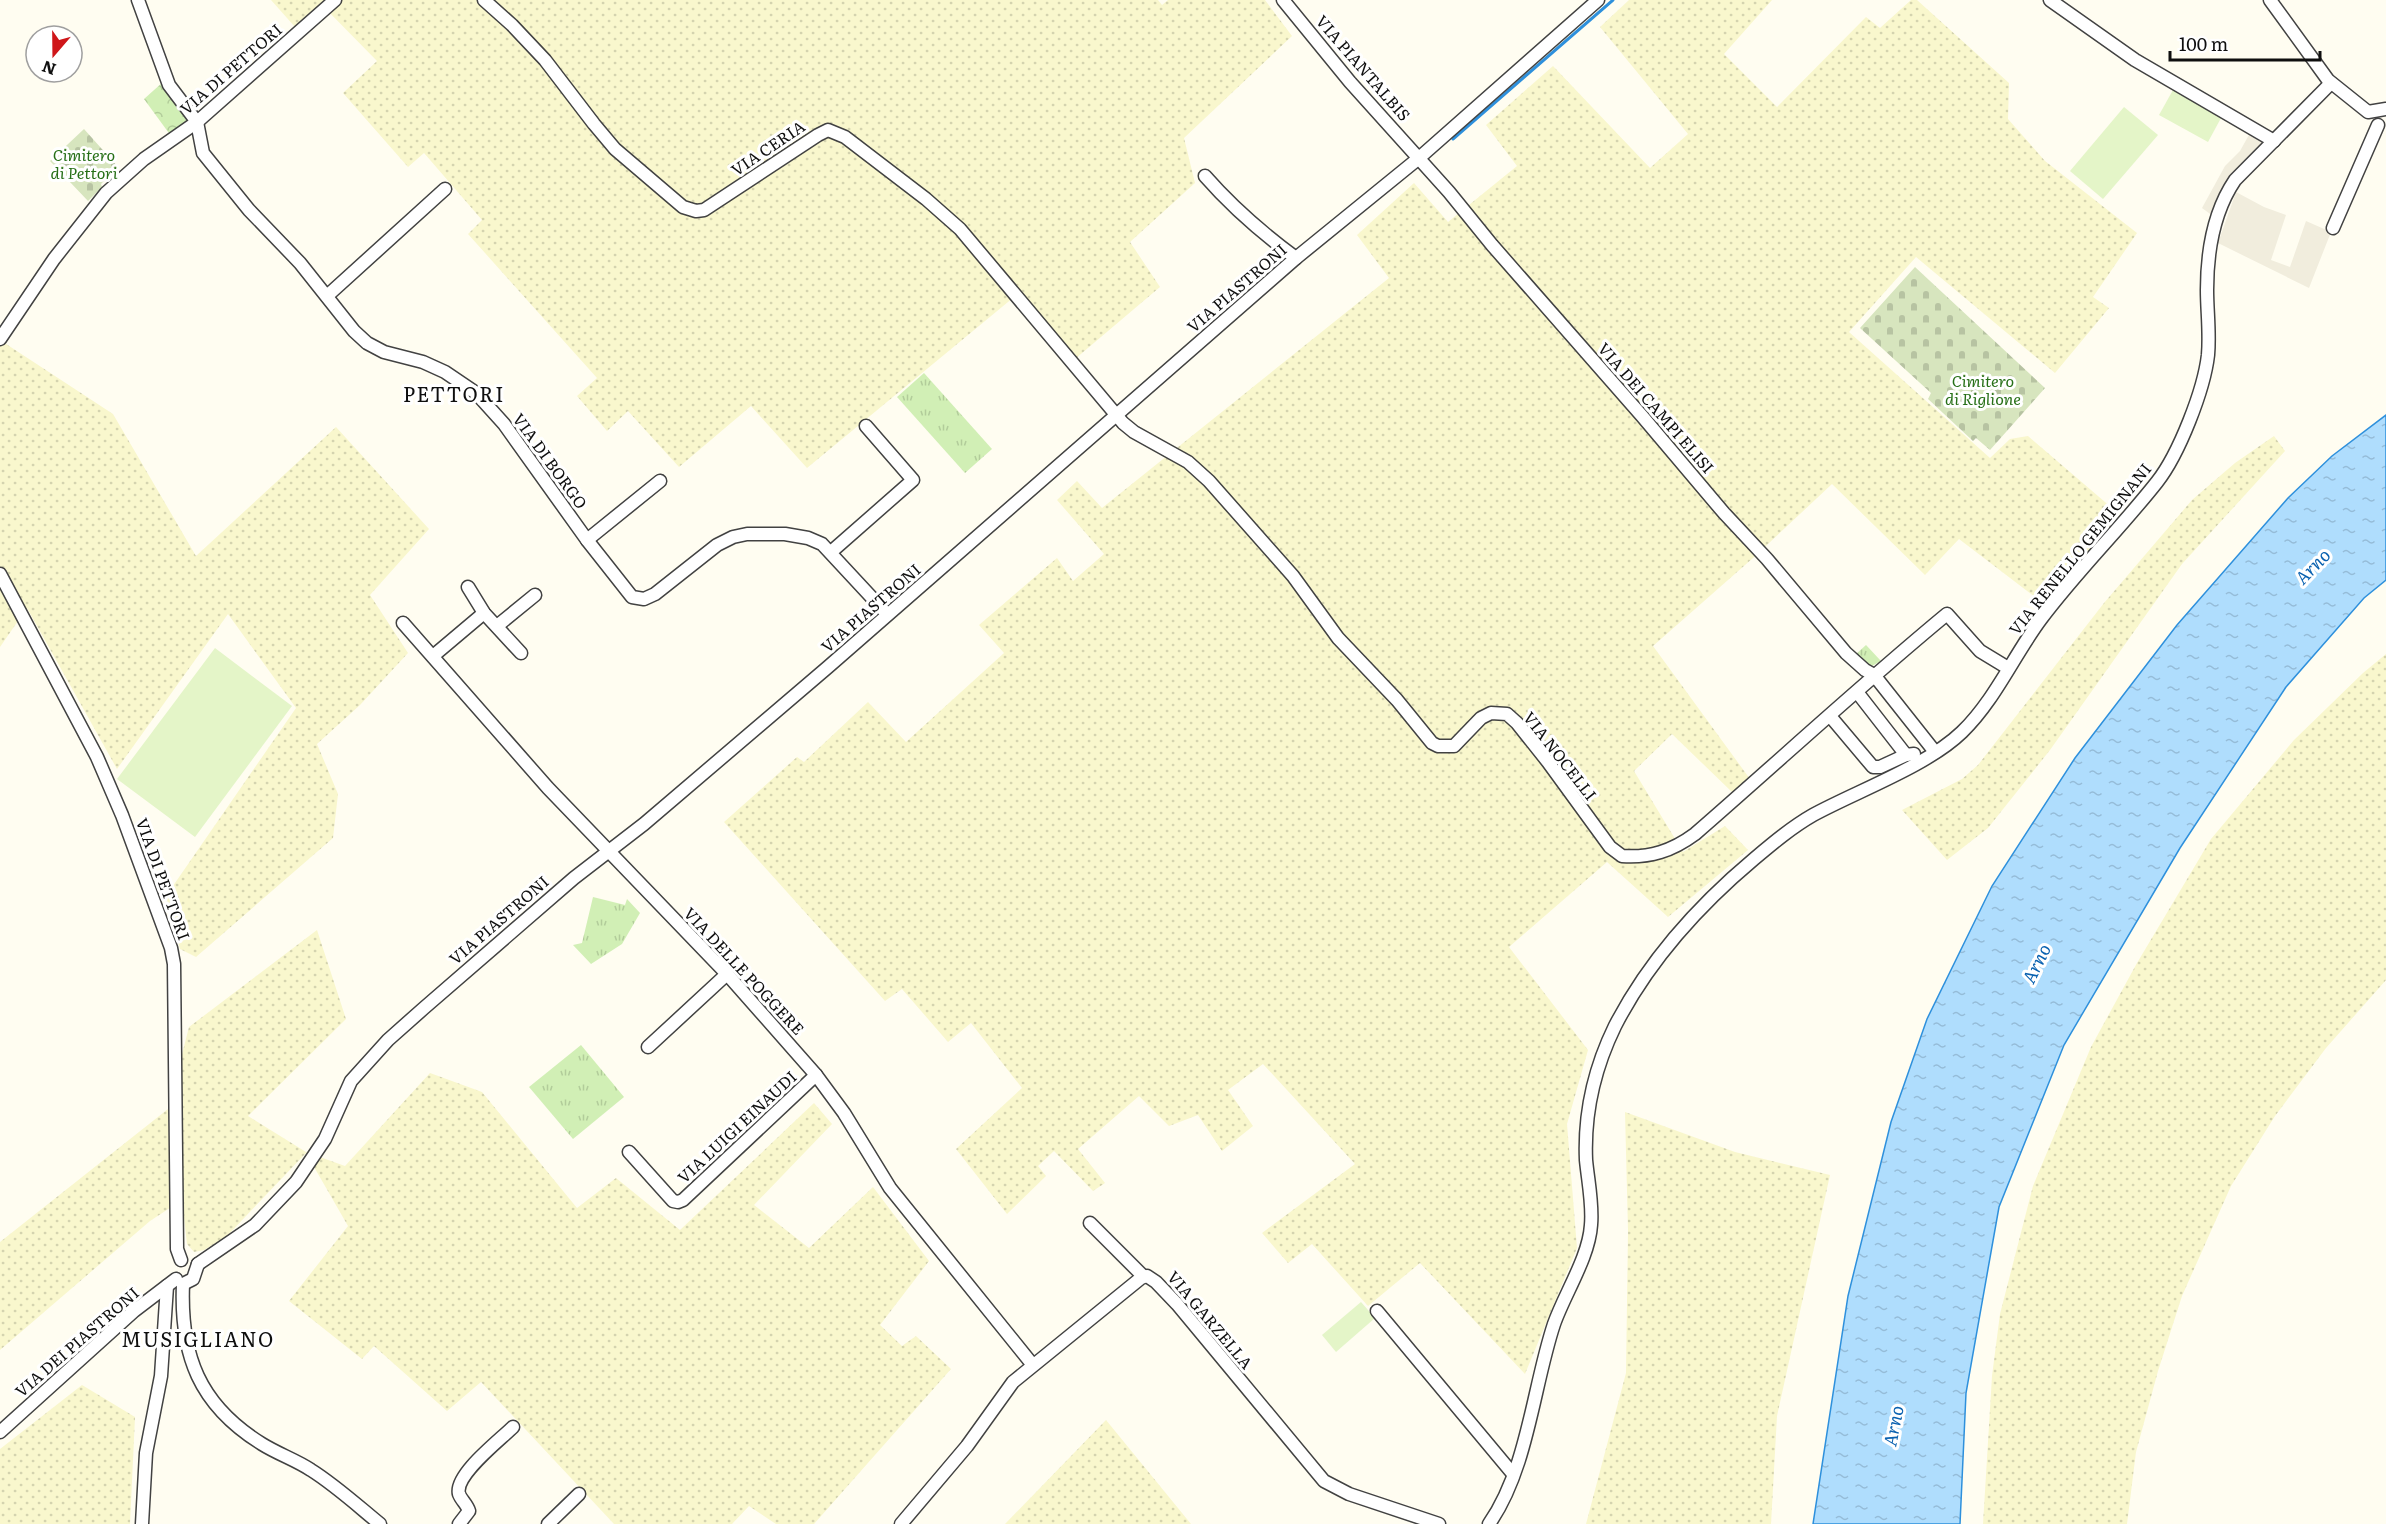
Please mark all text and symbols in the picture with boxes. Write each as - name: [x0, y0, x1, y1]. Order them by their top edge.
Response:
- street label: VIA PIANTALBIS: [1311, 9, 1417, 126]
- street label: VIA DI PETTORI: [174, 17, 287, 119]
- north arrow: [24, 24, 84, 84]
- scale bar: [2170, 24, 2320, 62]
- text: 100 m: [2179, 30, 2228, 57]
- text: N: [38, 55, 59, 83]
- street label: VIA CERIA: [726, 113, 809, 181]
- park label: Cimitero di Pettori: [51, 142, 118, 184]
- street label: VIA PIASTRONI: [1181, 237, 1292, 337]
- street label: VIA DEI CAMPI ELISI: [1593, 337, 1720, 478]
- park label: Cimitero di Riglione: [1945, 368, 2021, 410]
- district label: PETTORI: [403, 378, 505, 408]
- street label: VIA DI BORGO: [508, 408, 594, 513]
- street label: VIA RENELLO GEMIGNANI: [2002, 457, 2156, 640]
- water label: Arno: [2288, 542, 2336, 590]
- street label: VIA PIASTRONI: [815, 557, 926, 657]
- street label: VIA NOCELLI: [1518, 706, 1603, 805]
- street label: VIA DI PETTORI: [131, 814, 197, 943]
- street label: VIA PIASTRONI: [443, 869, 554, 969]
- street label: VIA DELLE POGGERE: [679, 901, 811, 1040]
- water label: Arno: [2014, 939, 2057, 988]
- street label: VIA LUIGI EINAUDI: [671, 1064, 801, 1188]
- street label: VIA GARZELLA: [1163, 1265, 1259, 1374]
- street label: VIA DEI PIASTRONI: [9, 1280, 144, 1402]
- district label: MUSIGLIANO: [121, 1323, 275, 1353]
- water label: Arno: [1875, 1403, 1910, 1449]

